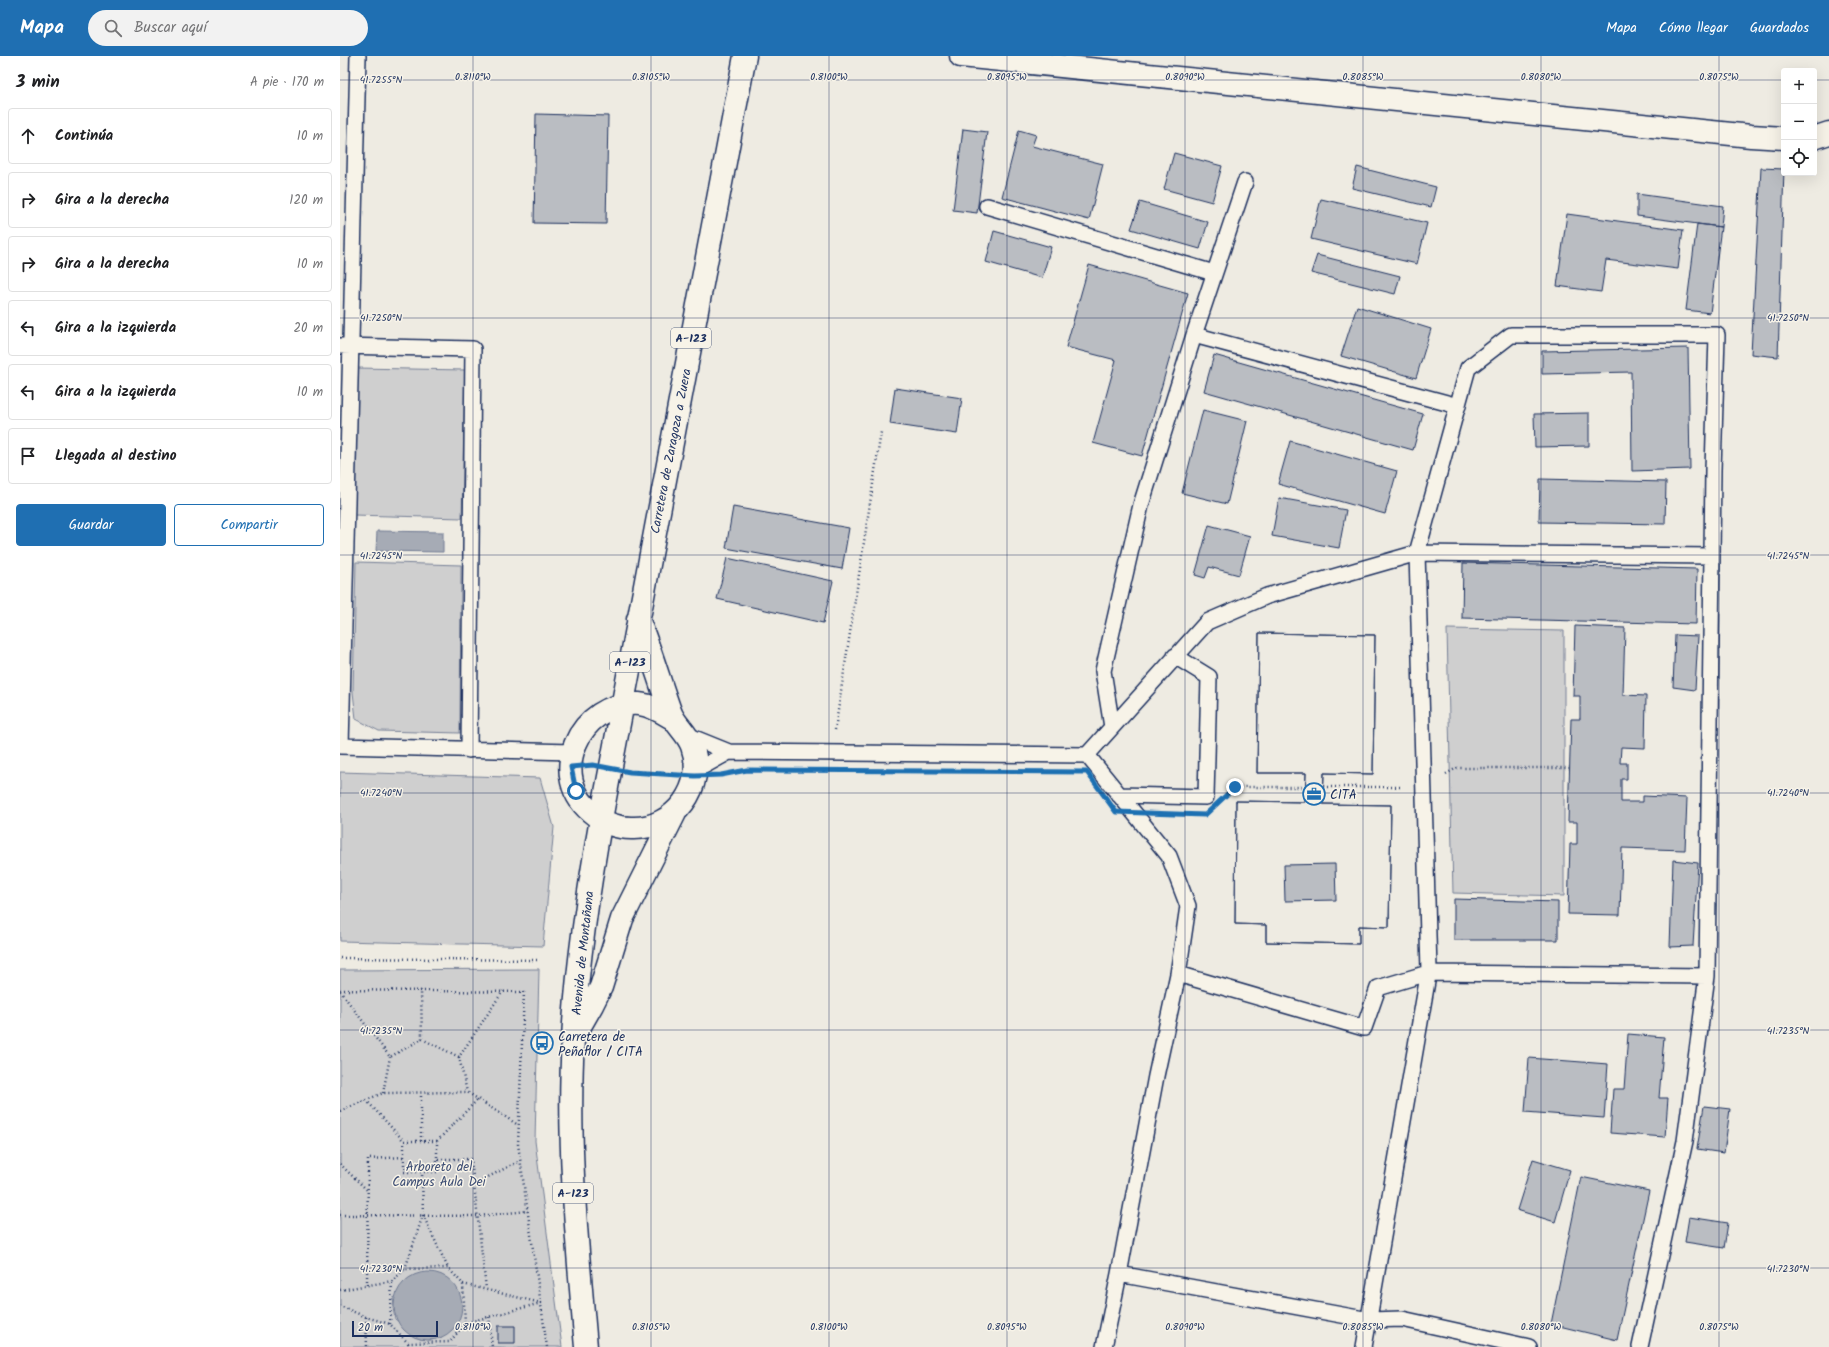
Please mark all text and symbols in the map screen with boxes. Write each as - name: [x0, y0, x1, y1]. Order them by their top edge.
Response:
- search box: [88, 10, 368, 46]
- text: Mapa: [20, 13, 64, 43]
- text: Buscar aquí: [134, 16, 207, 40]
- icon: search: [102, 17, 124, 39]
- text: Mapa: [1606, 17, 1637, 39]
- text: Cómo llegar: [1659, 17, 1728, 39]
- text: Guardados: [1750, 17, 1809, 39]
- map controls: [1781, 68, 1817, 176]
- button: +: [1781, 68, 1817, 104]
- text: 3 min: [16, 69, 60, 96]
- text: 0.8110°W: [455, 69, 491, 85]
- text: 0.8105°W: [632, 69, 670, 85]
- text: 0.8100°W: [810, 69, 848, 85]
- text: 0.8095°W: [987, 69, 1027, 85]
- text: 0.8090°W: [1165, 69, 1205, 85]
- text: 0.8085°W: [1343, 69, 1384, 85]
- text: 0.8080°W: [1521, 69, 1561, 85]
- text: 0.8075°W: [1699, 69, 1739, 85]
- text: A pie · 170 m: [250, 72, 324, 93]
- text: 41.7255°N: [360, 72, 402, 88]
- button: −: [1781, 104, 1817, 140]
- text: Continúa: [55, 124, 113, 148]
- icon: ahead: [17, 125, 39, 147]
- text: 10 m: [297, 126, 323, 147]
- button: locate: [1781, 140, 1817, 176]
- text: Gira a la derecha: [55, 188, 169, 212]
- icon: right: [17, 189, 39, 211]
- text: 120 m: [289, 190, 323, 211]
- text: Gira a la derecha: [55, 252, 169, 276]
- icon: right: [17, 253, 39, 275]
- text: 10 m: [297, 254, 323, 275]
- text: 41.7250°N: [360, 310, 402, 326]
- text: 41.7250°N: [1767, 310, 1809, 326]
- text: Gira a la izquierda: [55, 316, 176, 340]
- icon: left: [17, 317, 39, 339]
- text: 20 m: [293, 318, 323, 339]
- road number: A-123: [671, 328, 711, 348]
- street label: Carretera de Zaragoza a Zuera: [645, 367, 698, 536]
- text: Gira a la izquierda: [55, 380, 176, 404]
- icon: left: [17, 381, 39, 403]
- text: 10 m: [297, 382, 323, 403]
- text: Llegada al destino: [55, 444, 177, 468]
- icon: arrive: [17, 445, 39, 467]
- button: Guardar: [16, 504, 166, 546]
- button: Compartir: [174, 504, 324, 546]
- text: 41.7245°N: [360, 548, 402, 564]
- text: 41.7245°N: [1767, 548, 1809, 564]
- road number: A-123: [610, 652, 650, 672]
- route end: [1226, 778, 1244, 796]
- office icon: CITA: [1301, 781, 1327, 807]
- route start: [567, 782, 585, 800]
- text: 41.7240°N: [360, 785, 402, 801]
- place label: CITA: [1330, 785, 1357, 806]
- text: 41.7240°N: [1767, 785, 1809, 801]
- street label: Avenida de Montañana: [567, 890, 600, 1016]
- text: 41.7235°N: [360, 1023, 403, 1039]
- text: 41.7235°N: [1767, 1023, 1810, 1039]
- place label: Carretera de Peñaflor / CITA: [558, 1027, 643, 1063]
- bus stop icon: Carretera de Peñaflor / CITA: [529, 1030, 555, 1056]
- park label: Arboreto del Campus Aula Dei: [392, 1157, 487, 1193]
- road number: A-123: [553, 1183, 593, 1203]
- text: 41.7230°N: [360, 1261, 402, 1277]
- text: 41.7230°N: [1767, 1261, 1809, 1277]
- scale bar: [352, 1319, 438, 1338]
- text: 20 m: [358, 1319, 383, 1337]
- text: 0.8110°W: [455, 1319, 491, 1335]
- text: 0.8105°W: [632, 1319, 670, 1335]
- text: 0.8100°W: [810, 1319, 848, 1335]
- text: 0.8095°W: [987, 1319, 1027, 1335]
- text: 0.8090°W: [1165, 1319, 1205, 1335]
- text: 0.8085°W: [1343, 1319, 1384, 1335]
- text: 0.8080°W: [1521, 1319, 1561, 1335]
- text: 0.8075°W: [1699, 1319, 1739, 1335]

